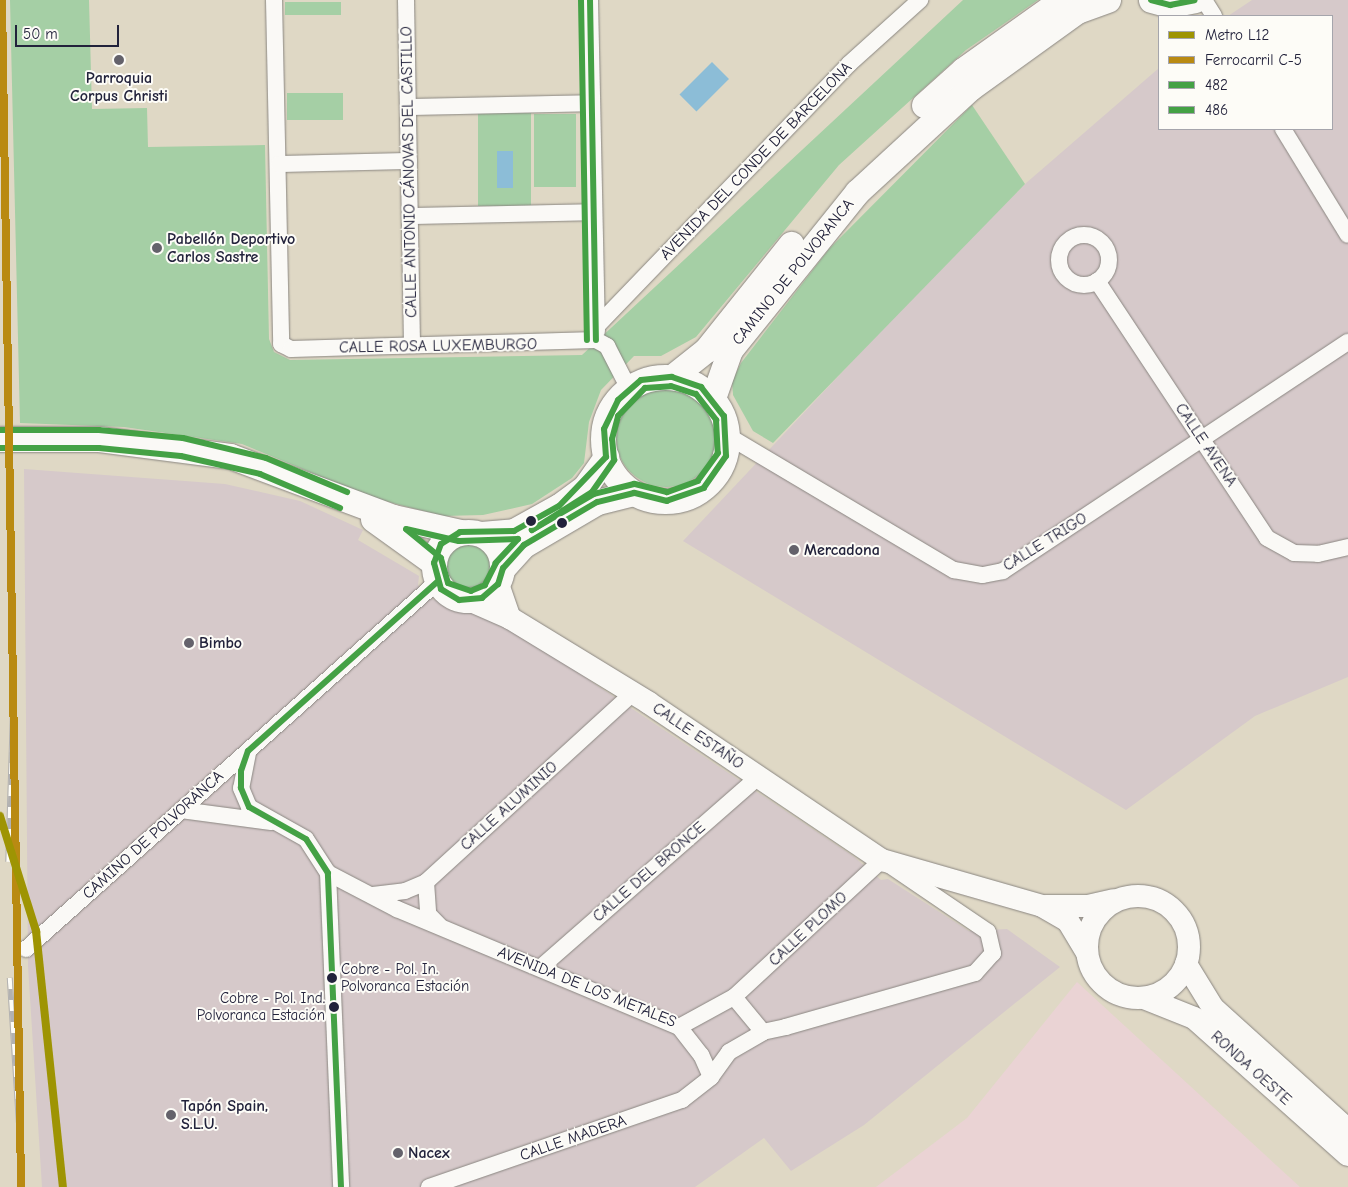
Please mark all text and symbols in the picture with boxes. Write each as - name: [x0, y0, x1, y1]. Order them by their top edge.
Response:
- scale bar: [18, 15, 121, 47]
- legend: [1158, 15, 1333, 130]
- text: 50 m: [23, 25, 58, 43]
- street label: CALLE ANTONIO CÁNOVAS DEL CASTILLO: [397, 26, 421, 318]
- text: Metro L12: [1205, 26, 1269, 44]
- text: Ferrocarril C-5: [1205, 51, 1302, 69]
- marker: Parroquia Corpus Christi: [113, 54, 125, 66]
- street label: AVENIDA DEL CONDE DE BARCELONA: [656, 58, 856, 264]
- place label: Parroquia Corpus Christi: [70, 68, 168, 106]
- text: 482: [1205, 76, 1228, 94]
- text: 486: [1205, 101, 1228, 119]
- street label: CAMINO DE POLVORANCA: [728, 195, 858, 349]
- place label: Pabellón Deportivo Carlos Sastre: [167, 229, 295, 267]
- marker: Pabellón Deportivo Carlos Sastre: [151, 242, 163, 254]
- street label: CALLE ROSA LUXEMBURGO: [339, 335, 537, 357]
- street label: CALLE AVENA: [1171, 400, 1241, 490]
- street label: CALLE TRIGO: [999, 509, 1091, 575]
- unlabelled marker: [526, 516, 536, 526]
- unlabelled marker: [557, 518, 567, 528]
- place label: Mercadona: [804, 540, 880, 560]
- marker: Mercadona: [788, 544, 800, 556]
- place label: Bimbo: [199, 633, 242, 653]
- marker: Bimbo: [183, 637, 195, 649]
- street label: CALLE ESTAÑO: [649, 698, 747, 774]
- street label: CALLE ALUMINIO: [456, 757, 562, 855]
- street label: CAMINO DE POLVORANCA: [79, 767, 227, 903]
- street label: CALLE DEL BRONCE: [589, 818, 709, 926]
- street label: CALLE PLOMO: [765, 888, 851, 970]
- street label: AVENIDA DE LOS METALES: [495, 942, 679, 1032]
- place label: Cobre - Pol. In. Polvoranca Estación: [341, 960, 469, 995]
- marker: Cobre - Pol. In. Polvoranca Estación: [327, 973, 337, 983]
- place label: Cobre - Pol. Ind. Polvoranca Estación: [197, 989, 325, 1024]
- marker: Cobre - Pol. Ind. Polvoranca Estación: [329, 1002, 339, 1012]
- street label: RONDA OESTE: [1207, 1027, 1295, 1109]
- place label: Tapón Spain, S.L.U.: [181, 1096, 268, 1134]
- marker: Tapón Spain, S.L.U.: [165, 1109, 177, 1121]
- street label: CALLE MADERA: [517, 1111, 629, 1165]
- place label: Nacex: [408, 1143, 450, 1163]
- marker: Nacex: [392, 1147, 404, 1159]

